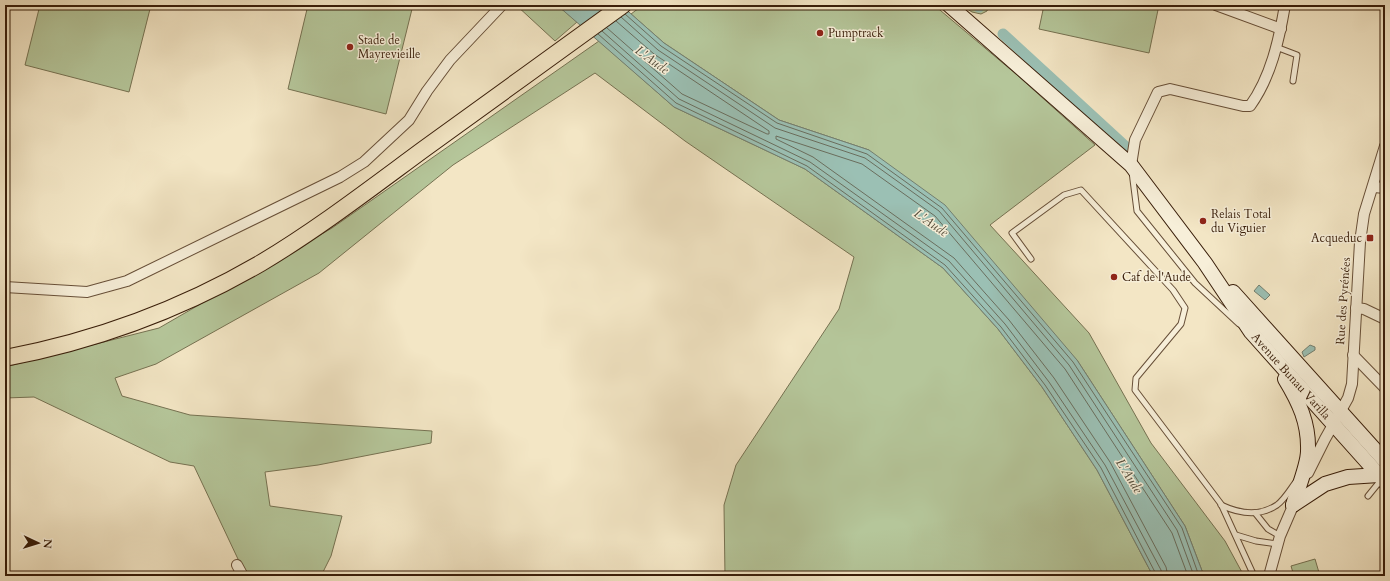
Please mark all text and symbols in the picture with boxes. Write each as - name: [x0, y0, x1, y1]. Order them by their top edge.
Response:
- place label: Pumptrack: [828, 25, 884, 41]
- marker: Pumptrack: [815, 28, 825, 38]
- place label: Stade de Mayrevieille: [358, 32, 420, 62]
- water label: L'Aude: [631, 41, 674, 79]
- marker: Stade de Mayrevieille: [345, 42, 355, 52]
- water label: L'Aude: [910, 205, 953, 242]
- place label: Relais Total du Viguier: [1211, 206, 1271, 236]
- marker: Relais Total du Viguier: [1198, 216, 1208, 226]
- place label: Acqueduc: [1311, 230, 1363, 246]
- marker: Acqueduc: [1365, 233, 1375, 243]
- street label: Rue des Pyrénées: [1332, 257, 1354, 345]
- place label: Caf de l'Aude: [1122, 269, 1191, 285]
- marker: Caf de l'Aude: [1109, 272, 1119, 282]
- street label: Avenue Bunau Varilla: [1248, 329, 1335, 423]
- water label: L'Aude: [1111, 455, 1147, 498]
- north arrow: [18, 523, 58, 563]
- text: N: [40, 538, 55, 549]

